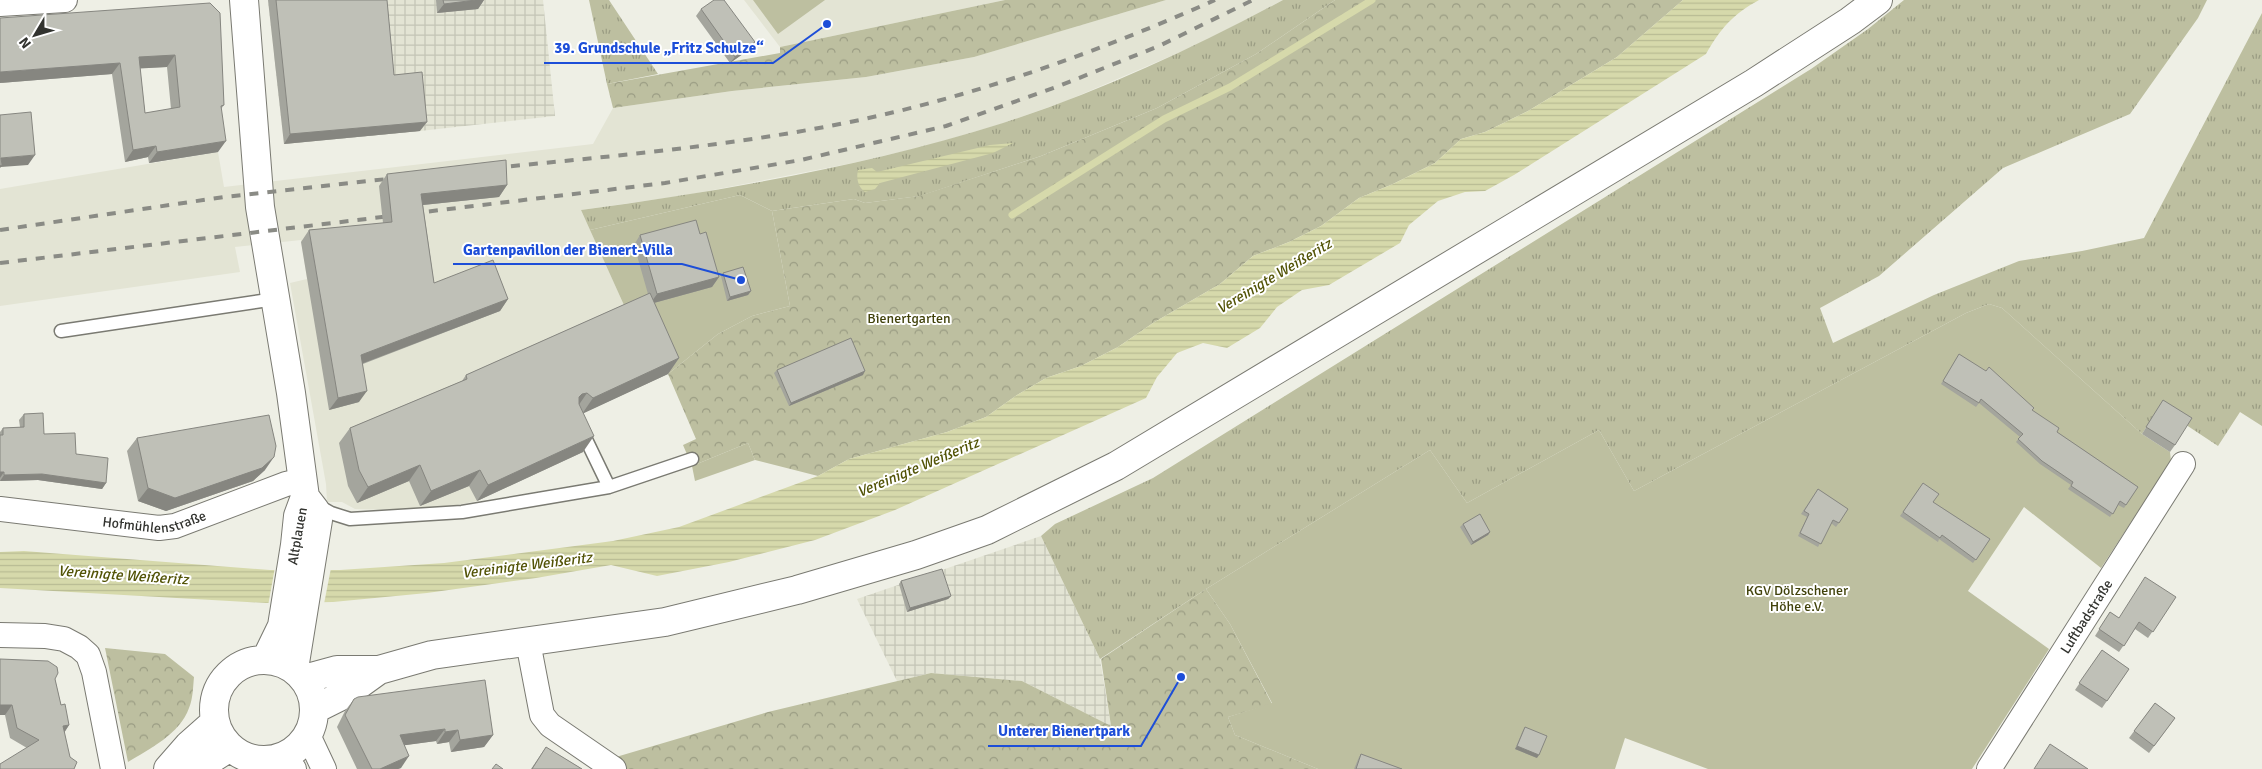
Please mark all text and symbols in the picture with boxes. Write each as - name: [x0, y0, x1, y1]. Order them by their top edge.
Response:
- north arrow: [10, 10, 60, 60]
- callout: 39. Grundschule „Fritz Schulze“: [544, 33, 773, 63]
- text: N: [15, 34, 35, 52]
- text: 39. Grundschule „Fritz Schulze“: [554, 39, 764, 57]
- callout: Gartenpavillon der Bienert-Villa: [453, 234, 682, 264]
- water label: Vereinigte Weißeritz: [1213, 234, 1336, 317]
- text: Gartenpavillon der Bienert-Villa: [463, 241, 673, 259]
- park label: Bienertgarten: [867, 310, 951, 327]
- water label: Vereinigte Weißeritz: [854, 433, 983, 501]
- street label: Altplauen: [284, 506, 311, 566]
- street label: Hofmühlenstraße: [101, 507, 209, 537]
- water label: Vereinigte Weißeritz: [461, 548, 594, 582]
- water label: Vereinigte Weißeritz: [57, 561, 190, 589]
- street label: Luftbadstraße: [2057, 576, 2116, 657]
- park label: KGV Dölzschener Höhe e.V.: [1746, 582, 1849, 615]
- callout: Unterer Bienertpark: [988, 716, 1141, 746]
- text: Unterer Bienertpark: [998, 722, 1130, 740]

